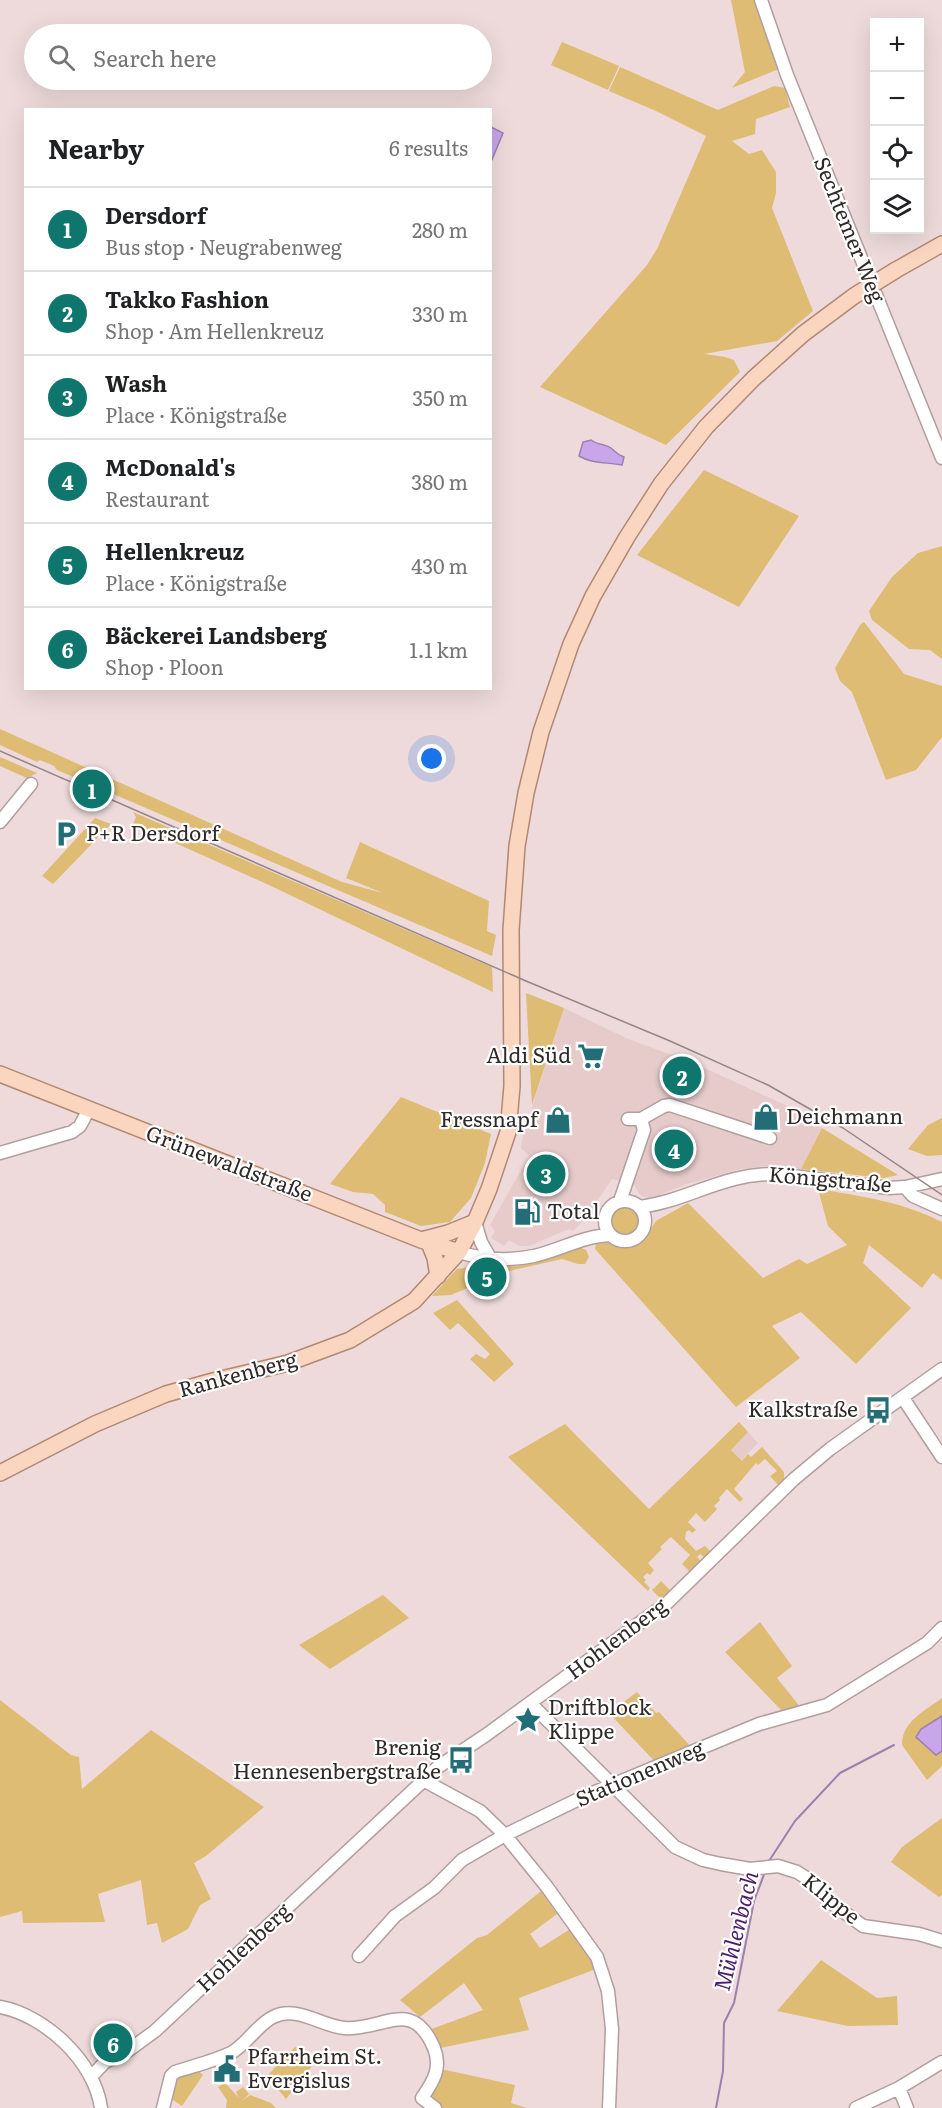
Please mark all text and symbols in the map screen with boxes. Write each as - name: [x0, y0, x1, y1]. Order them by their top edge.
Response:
- map controls: [870, 18, 924, 234]
- button: +: [870, 18, 924, 72]
- search box: [24, 24, 492, 90]
- icon: search: [45, 41, 78, 74]
- text: Search here: [93, 41, 216, 74]
- button: −: [870, 72, 924, 126]
- button: locate: [870, 126, 924, 180]
- text: Nearby: [48, 128, 144, 167]
- text: 6 results: [389, 132, 468, 162]
- street label: Sechtemer Weg: [808, 151, 895, 307]
- button: layers: [870, 180, 924, 234]
- text: Dersdorf: [105, 198, 206, 231]
- text: 1: [63, 214, 72, 244]
- text: 280 m: [412, 214, 468, 244]
- text: Bus stop · Neugrabenweg: [105, 231, 342, 261]
- text: Takko Fashion: [105, 282, 269, 315]
- text: 2: [62, 298, 73, 328]
- text: 330 m: [412, 298, 468, 328]
- text: Shop · Am Hellenkreuz: [105, 315, 324, 345]
- text: Wash: [105, 366, 167, 399]
- text: 3: [62, 382, 73, 412]
- text: 350 m: [412, 382, 468, 412]
- text: Place · Königstraße: [105, 399, 287, 429]
- text: McDonald's: [105, 450, 235, 483]
- text: 4: [61, 466, 74, 496]
- text: 380 m: [411, 466, 468, 496]
- text: Restaurant: [105, 483, 209, 513]
- text: Hellenkreuz: [105, 534, 244, 567]
- text: 5: [62, 550, 73, 580]
- text: 430 m: [411, 550, 468, 580]
- text: Place · Königstraße: [105, 567, 287, 597]
- text: Bäckerei Landsberg: [105, 618, 327, 651]
- text: 6: [62, 634, 73, 664]
- text: 1.1 km: [410, 634, 468, 664]
- text: Shop · Ploon: [105, 651, 224, 681]
- your location: [417, 744, 446, 773]
- pin: 1: [72, 766, 112, 812]
- place label: P+R Dersdorf: [86, 816, 221, 847]
- parking icon: P+R Dersdorf: [51, 819, 81, 849]
- place label: Aldi Süd: [486, 1038, 571, 1069]
- supermarket icon: Aldi Süd: [576, 1041, 606, 1071]
- pin: 2: [662, 1054, 702, 1098]
- place label: Deichmann: [786, 1099, 903, 1130]
- place label: Fressnapf: [440, 1102, 540, 1133]
- shop icon: Deichmann: [751, 1102, 781, 1132]
- shop icon: Fressnapf: [543, 1105, 573, 1135]
- street label: Grünewaldstraße: [142, 1116, 318, 1208]
- pin: 4: [654, 1126, 694, 1172]
- pin: 3: [526, 1152, 566, 1196]
- street label: Königstraße: [767, 1157, 893, 1198]
- place label: Total: [547, 1194, 600, 1225]
- fuel station icon: Total: [512, 1197, 542, 1227]
- pin: 5: [468, 1254, 506, 1300]
- street label: Rankenberg: [175, 1342, 300, 1403]
- place label: Kalkstraße: [748, 1392, 858, 1423]
- bus stop icon: Kalkstraße: [863, 1395, 893, 1425]
- street label: Hohlenberg: [559, 1589, 673, 1685]
- place label: Driftblock Klippe: [548, 1690, 651, 1745]
- place icon: Driftblock Klippe: [513, 1705, 543, 1735]
- place label: Brenig Hennesenbergstraße: [233, 1730, 441, 1785]
- street label: Stationenweg: [570, 1731, 708, 1813]
- bus stop icon: Brenig Hennesenbergstraße: [446, 1745, 476, 1775]
- street label: Klippe: [797, 1864, 868, 1930]
- water label: Mühlenbach: [704, 1867, 765, 1994]
- street label: Hohlenberg: [188, 1894, 297, 1998]
- pin: 6: [94, 2020, 132, 2066]
- place label: Pfarrheim St. Evergislus: [247, 2039, 382, 2094]
- public building icon: Pfarrheim St. Evergislus: [212, 2054, 242, 2084]

